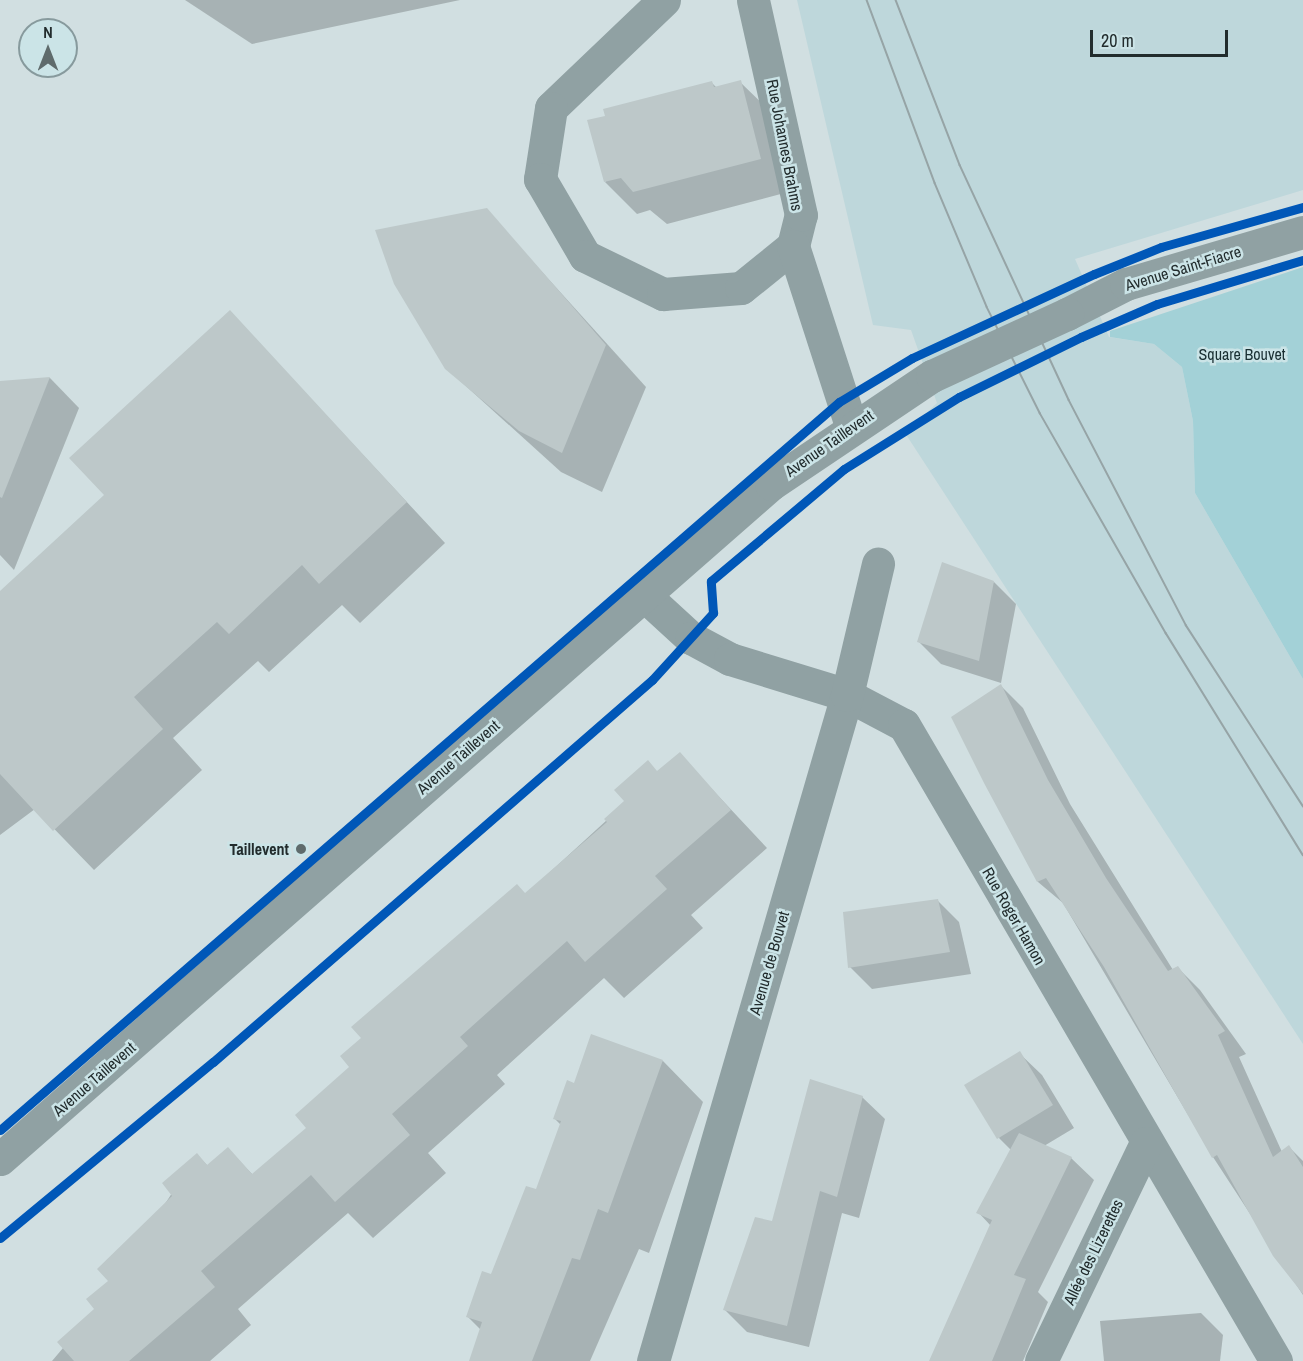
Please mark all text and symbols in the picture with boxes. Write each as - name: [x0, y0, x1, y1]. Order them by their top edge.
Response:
- north arrow: [18, 18, 78, 78]
- scale bar: [1093, 18, 1231, 56]
- text: N: [43, 21, 53, 43]
- text: 20 m: [1101, 28, 1134, 53]
- street label: Rue Johannes Brahms: [763, 78, 807, 212]
- street label: Avenue Saint-Fiacre: [1123, 241, 1243, 295]
- park label: Square Bouvet: [1199, 344, 1285, 364]
- street label: Avenue Taillevent: [781, 405, 877, 481]
- street label: Avenue Taillevent: [413, 716, 503, 798]
- place label: Taillevent: [229, 839, 289, 859]
- marker: Taillevent: [294, 842, 308, 856]
- street label: Rue Roger Hamon: [978, 864, 1050, 968]
- street label: Avenue de Bouvet: [745, 909, 793, 1017]
- street label: Avenue Taillevent: [49, 1038, 139, 1120]
- street label: Allée des Lizerettes: [1059, 1196, 1127, 1308]

